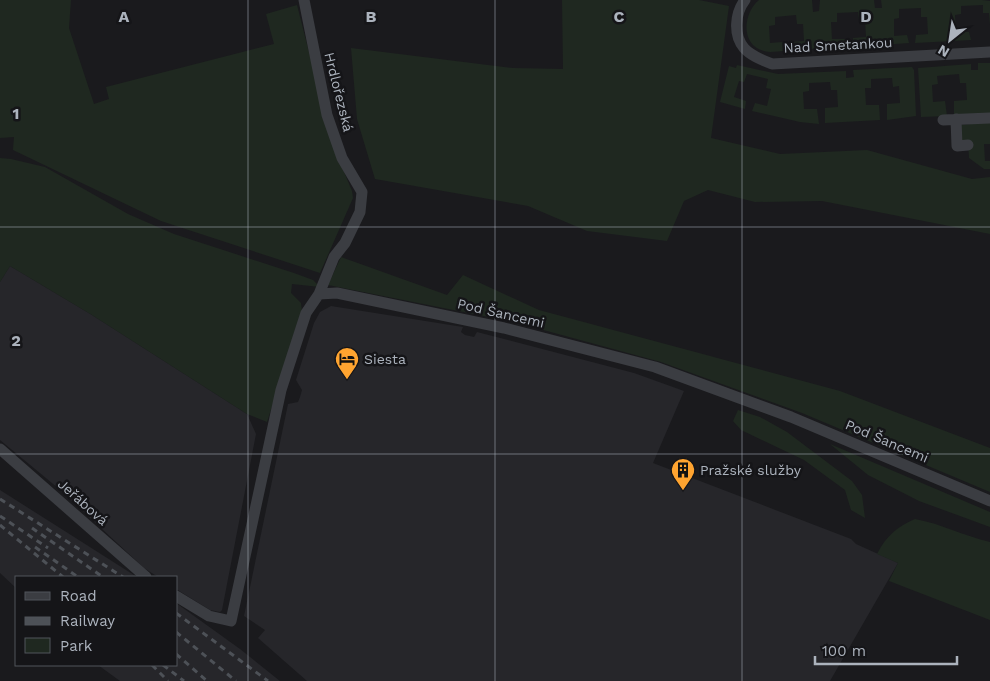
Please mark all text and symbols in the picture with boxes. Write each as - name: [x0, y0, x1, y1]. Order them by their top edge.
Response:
- text: A: [119, 7, 130, 26]
- text: B: [366, 7, 377, 26]
- text: C: [614, 7, 625, 26]
- text: D: [860, 7, 872, 26]
- north arrow: [925, 15, 975, 65]
- street label: Nad Smetankou: [783, 34, 893, 56]
- text: N: [935, 42, 952, 61]
- street label: Hrdlořezská: [321, 51, 357, 133]
- text: 1: [13, 104, 19, 123]
- street label: Pod Šancemi: [456, 295, 546, 331]
- text: 2: [11, 331, 21, 350]
- hotel icon: Siesta: [334, 346, 360, 380]
- place label: Siesta: [364, 351, 406, 367]
- street label: Pod Šancemi: [843, 416, 931, 466]
- building icon: Pražské služby: [670, 457, 696, 491]
- place label: Pražské služby: [700, 462, 802, 478]
- street label: Jeřábová: [55, 475, 111, 529]
- legend: [15, 576, 178, 666]
- text: Road: [60, 587, 97, 605]
- text: Railway: [60, 612, 115, 630]
- scale bar: [815, 634, 958, 666]
- text: Park: [60, 637, 93, 655]
- text: 100 m: [822, 642, 866, 660]

